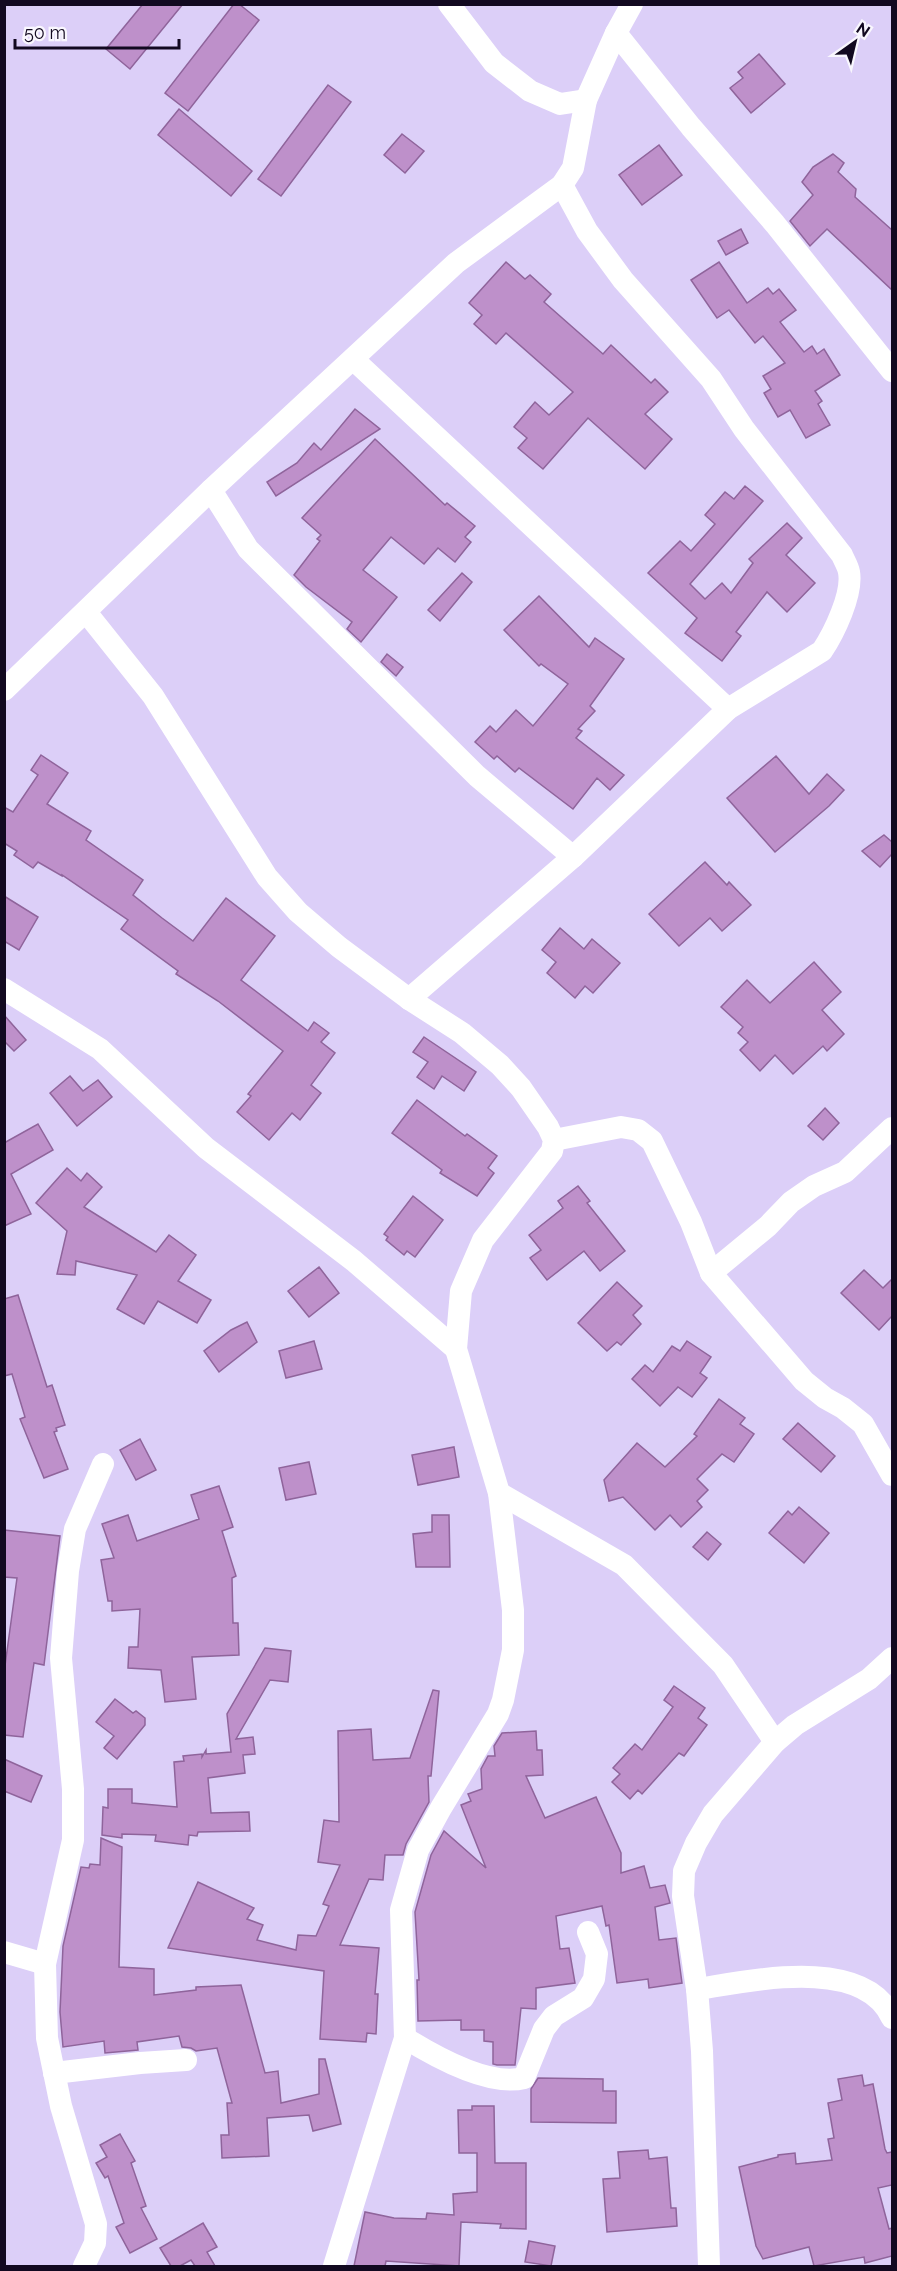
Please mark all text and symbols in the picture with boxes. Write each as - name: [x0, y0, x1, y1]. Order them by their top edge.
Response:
- scale bar: [15, 12, 178, 50]
- north arrow: [825, 12, 885, 72]
- text: N: [853, 19, 873, 41]
- text: 50 m: [24, 22, 66, 43]

